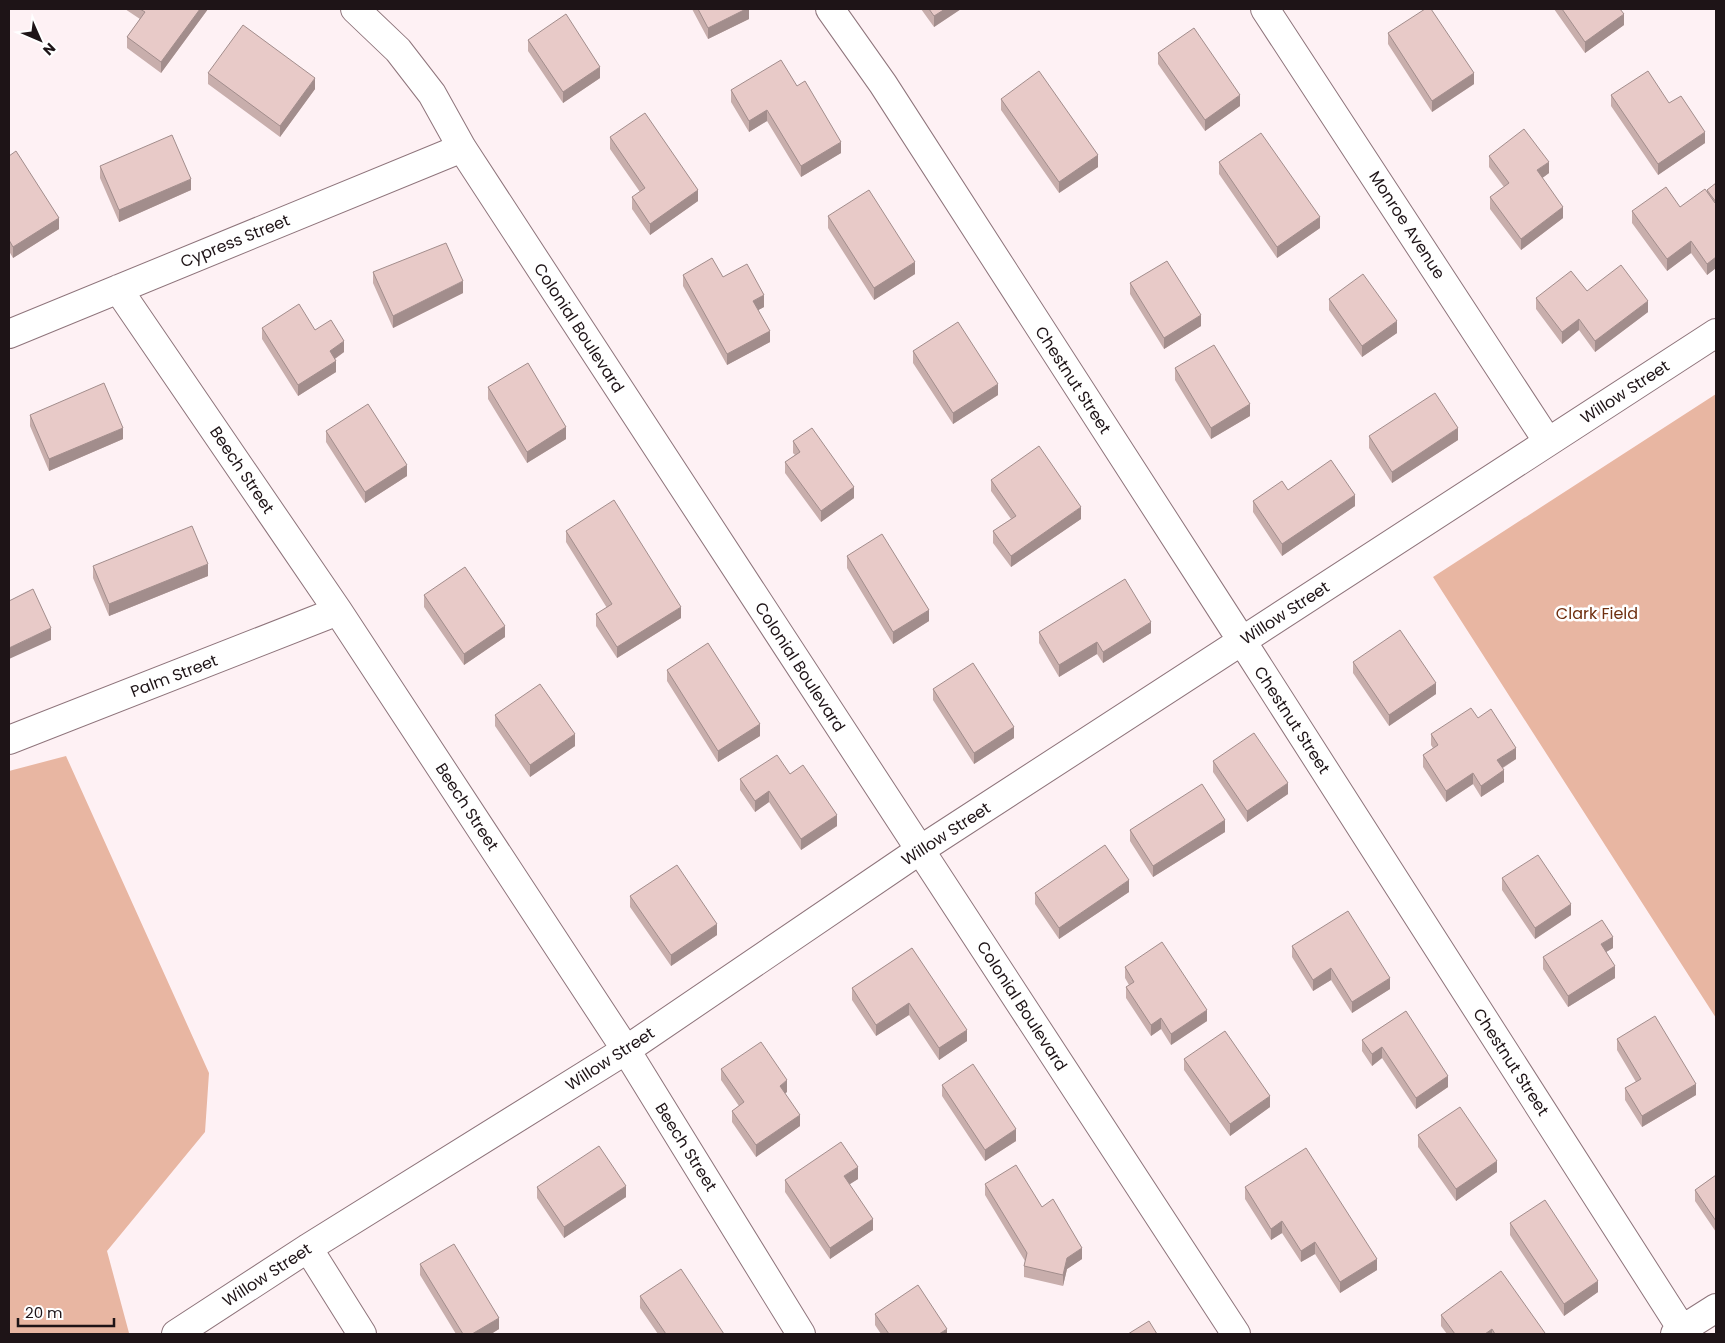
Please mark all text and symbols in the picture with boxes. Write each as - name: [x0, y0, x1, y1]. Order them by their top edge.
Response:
- north arrow: [15, 15, 65, 65]
- text: N: [38, 38, 60, 60]
- street label: Monroe Avenue: [1363, 166, 1451, 284]
- street label: Cypress Street: [177, 209, 293, 273]
- street label: Colonial Boulevard: [528, 259, 630, 397]
- street label: Chestnut Street: [1030, 322, 1117, 438]
- street label: Willow Street: [1576, 355, 1674, 429]
- street label: Beech Street: [204, 422, 280, 518]
- street label: Willow Street: [1236, 576, 1334, 650]
- street label: Colonial Boulevard: [749, 598, 851, 736]
- park label: Clark Field: [1556, 602, 1638, 625]
- street label: Palm Street: [127, 649, 221, 703]
- street label: Chestnut Street: [1249, 662, 1336, 778]
- street label: Beech Street: [430, 758, 504, 856]
- street label: Willow Street: [897, 797, 995, 871]
- street label: Colonial Boulevard: [971, 937, 1073, 1075]
- street label: Chestnut Street: [1468, 1004, 1555, 1120]
- street label: Willow Street: [561, 1022, 659, 1096]
- street label: Beech Street: [650, 1098, 723, 1196]
- street label: Willow Street: [218, 1238, 316, 1312]
- scale bar: [18, 1296, 114, 1328]
- text: 20 m: [25, 1302, 63, 1323]

